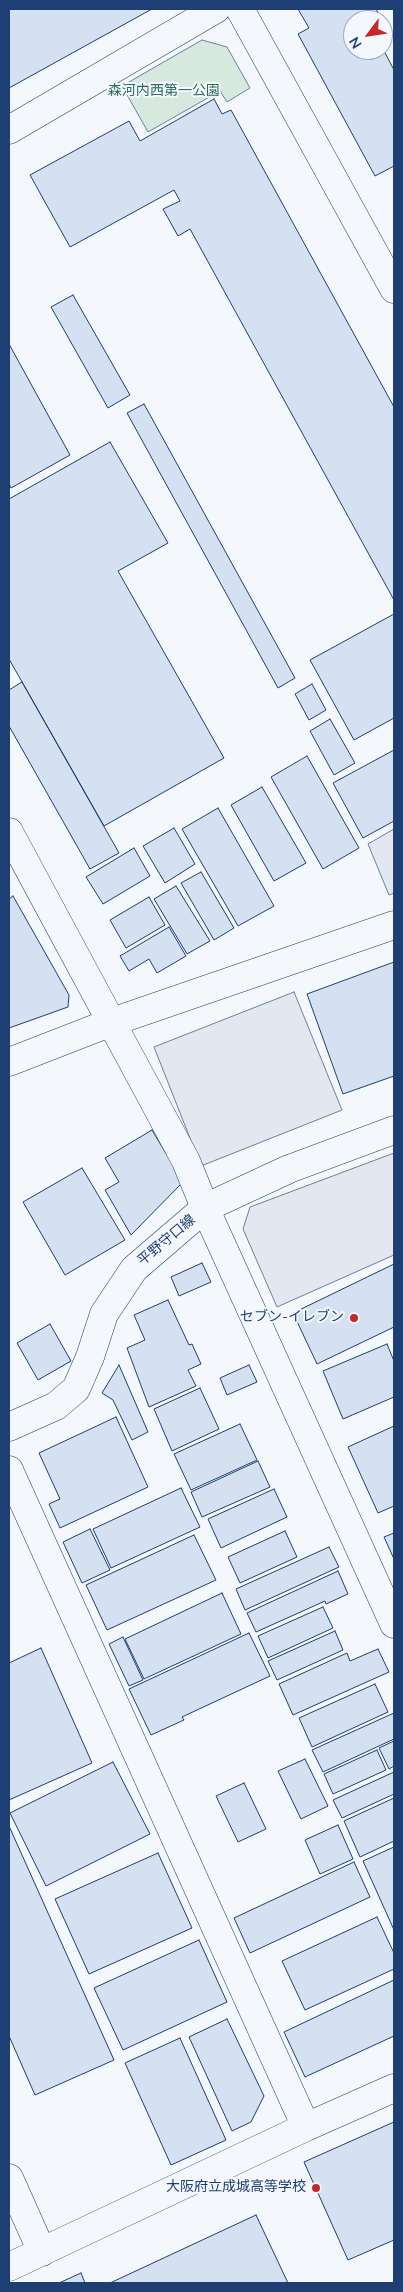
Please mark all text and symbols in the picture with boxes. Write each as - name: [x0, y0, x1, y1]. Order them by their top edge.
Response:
- north arrow: [343, 10, 393, 60]
- text: N: [345, 33, 366, 52]
- park label: 森河内西第一公園: [108, 84, 220, 100]
- street label: 平野守口線: [135, 1212, 199, 1270]
- place label: セブン-イレブン: [240, 1310, 344, 1326]
- marker: セブン-イレブン: [348, 1312, 360, 1324]
- place label: 大阪府立成城高等学校: [166, 2180, 306, 2196]
- marker: 大阪府立成城高等学校: [310, 2182, 322, 2194]

